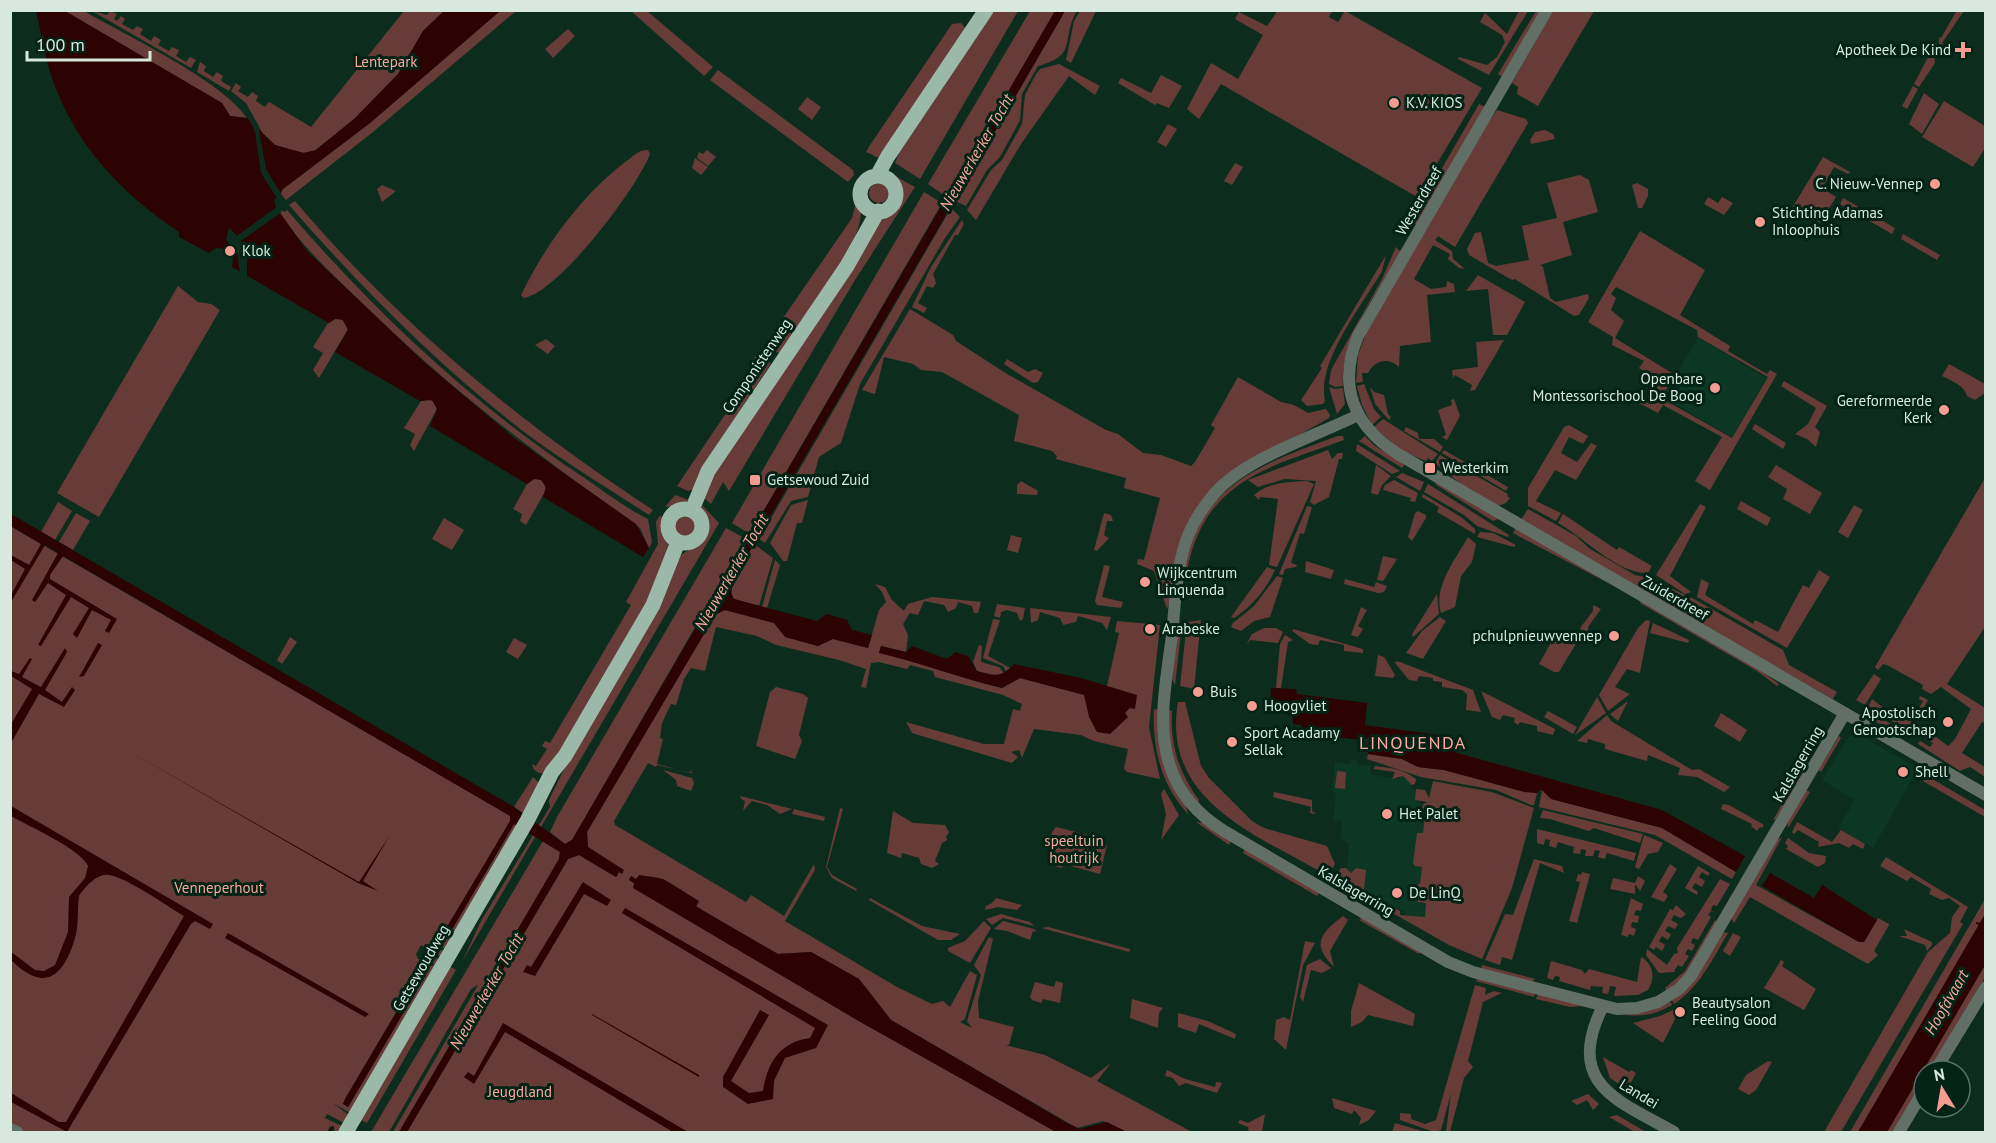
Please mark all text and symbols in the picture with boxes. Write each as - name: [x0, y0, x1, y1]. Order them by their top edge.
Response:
- scale bar: [27, 24, 150, 62]
- text: 100 m: [36, 33, 85, 56]
- place label: Apotheek De Kind: [1836, 40, 1951, 59]
- marker: Apotheek De Kind: [1956, 43, 1970, 57]
- park label: Lentepark: [354, 52, 418, 71]
- water label: Nieuwerkerker Tocht: [935, 89, 1018, 214]
- place label: K.V. KIOS: [1406, 93, 1462, 112]
- marker: K.V. KIOS: [1387, 96, 1401, 110]
- street label: Westerdreef: [1391, 162, 1446, 239]
- place label: C. Nieuw-Vennep: [1815, 174, 1923, 193]
- marker: C. Nieuw-Vennep: [1928, 177, 1942, 191]
- place label: Stichting Adamas Inloophuis: [1772, 203, 1883, 239]
- marker: Stichting Adamas Inloophuis: [1753, 215, 1767, 229]
- place label: Klok: [242, 241, 272, 260]
- marker: Klok: [223, 244, 237, 258]
- street label: Componistenweg: [718, 315, 795, 417]
- place label: Openbare Montessorischool De Boog: [1532, 369, 1703, 405]
- marker: Openbare Montessorischool De Boog: [1708, 381, 1722, 395]
- place label: Gereformeerde Kerk: [1837, 391, 1933, 427]
- marker: Gereformeerde Kerk: [1937, 403, 1951, 417]
- place label: Westerkim: [1442, 458, 1509, 477]
- marker: Westerkim: [1423, 461, 1437, 475]
- place label: Getsewoud Zuid: [767, 470, 869, 489]
- marker: Getsewoud Zuid: [748, 473, 762, 487]
- water label: Nieuwerkerker Tocht: [690, 509, 773, 634]
- place label: Wijkcentrum Linquenda: [1157, 563, 1237, 599]
- street label: Zuiderdreef: [1639, 571, 1713, 625]
- marker: Wijkcentrum Linquenda: [1138, 575, 1152, 589]
- place label: Arabeske: [1162, 619, 1220, 638]
- marker: Arabeske: [1143, 622, 1157, 636]
- place label: pchulpnieuwvennep: [1472, 626, 1602, 645]
- marker: pchulpnieuwvennep: [1607, 629, 1621, 643]
- place label: Buis: [1210, 682, 1237, 701]
- marker: Buis: [1191, 685, 1205, 699]
- place label: Hoogvliet: [1264, 696, 1327, 715]
- marker: Hoogvliet: [1245, 699, 1259, 713]
- place label: Apostolisch Genootschap: [1853, 703, 1936, 739]
- marker: Apostolisch Genootschap: [1941, 715, 1955, 729]
- street label: Kalslagerring: [1768, 722, 1827, 805]
- place label: Sport Acadamy Sellak: [1244, 723, 1340, 759]
- district label: LINQUENDA: [1359, 731, 1467, 754]
- marker: Sport Acadamy Sellak: [1225, 735, 1239, 749]
- place label: Shell: [1915, 762, 1948, 781]
- marker: Shell: [1896, 765, 1910, 779]
- place label: Het Palet: [1399, 804, 1458, 823]
- marker: Het Palet: [1380, 807, 1394, 821]
- park label: speeltuin houtrijk: [1044, 831, 1104, 867]
- street label: Kalslagerring: [1315, 861, 1398, 920]
- park label: Venneperhout: [173, 878, 264, 897]
- place label: De LinQ: [1409, 883, 1461, 902]
- marker: De LinQ: [1390, 886, 1404, 900]
- street label: Getsewoudweg: [388, 921, 453, 1015]
- water label: Nieuwerkerker Tocht: [445, 928, 528, 1053]
- water label: Hoofdvaart: [1919, 965, 1973, 1038]
- place label: Beautysalon Feeling Good: [1692, 993, 1777, 1029]
- marker: Beautysalon Feeling Good: [1673, 1005, 1687, 1019]
- north arrow: [1912, 1059, 1972, 1119]
- text: N: [1932, 1063, 1946, 1085]
- street label: Landei: [1616, 1074, 1662, 1113]
- park label: Jeugdland: [487, 1082, 552, 1101]

